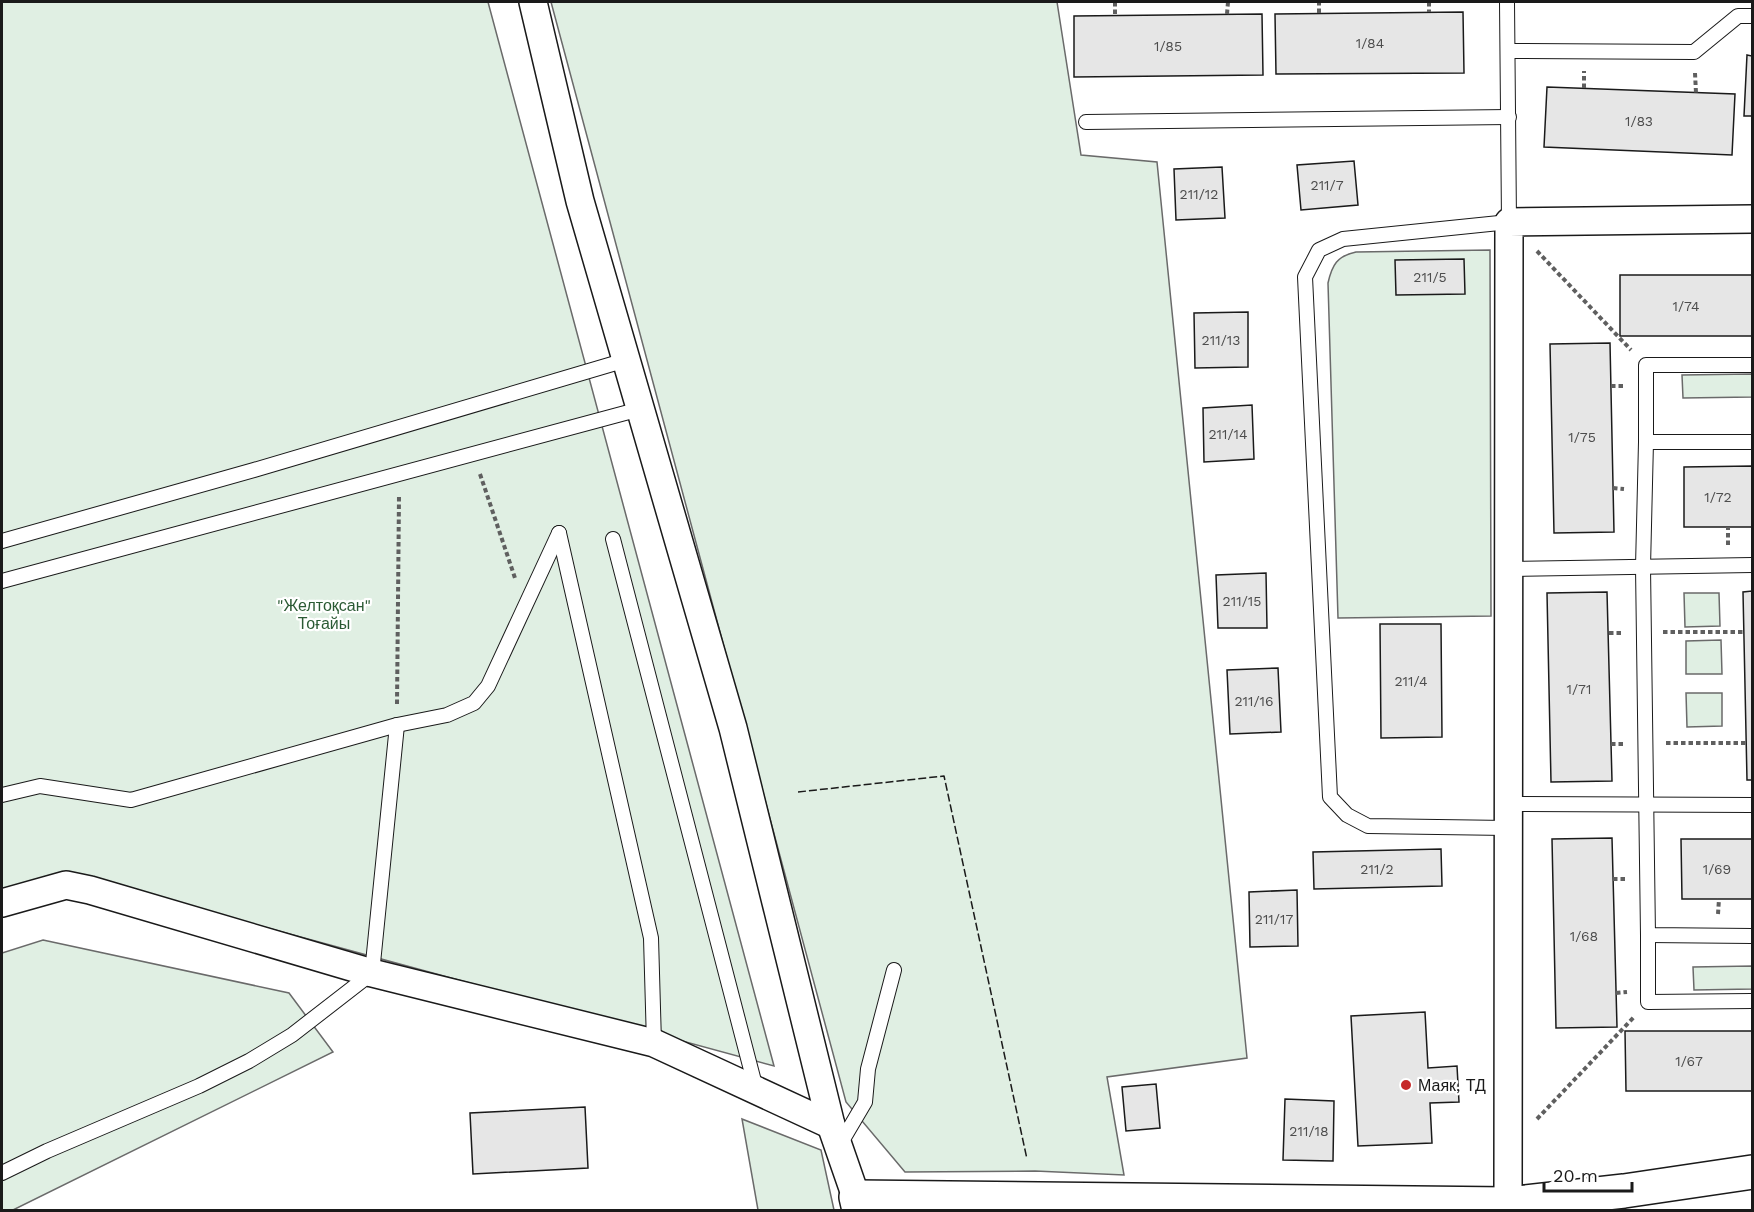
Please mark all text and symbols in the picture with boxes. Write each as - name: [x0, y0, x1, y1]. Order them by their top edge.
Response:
- house number: 1/84: [1356, 35, 1384, 51]
- house number: 1/85: [1154, 38, 1182, 54]
- house number: 1/83: [1625, 113, 1653, 129]
- house number: 211/7: [1310, 177, 1344, 193]
- house number: 211/12: [1180, 186, 1218, 202]
- house number: 211/5: [1413, 269, 1447, 285]
- house number: 1/74: [1672, 298, 1700, 314]
- house number: 211/13: [1202, 332, 1240, 348]
- house number: 211/14: [1208, 426, 1248, 442]
- house number: 1/75: [1568, 429, 1596, 445]
- house number: 1/72: [1704, 489, 1732, 505]
- house number: 211/15: [1223, 593, 1261, 609]
- park label: "Желтоқсан" Тоғайы: [277, 596, 371, 633]
- house number: 211/4: [1394, 673, 1428, 689]
- house number: 1/71: [1567, 681, 1591, 697]
- house number: 211/16: [1234, 693, 1274, 709]
- house number: 211/2: [1360, 861, 1394, 877]
- house number: 1/69: [1703, 861, 1731, 877]
- house number: 211/17: [1255, 911, 1293, 927]
- house number: 1/68: [1570, 928, 1598, 944]
- house number: 1/67: [1675, 1053, 1703, 1069]
- place label: Маяк, ТД: [1418, 1076, 1486, 1095]
- marker: Маяк, ТД: [1399, 1078, 1413, 1092]
- house number: 211/18: [1289, 1123, 1329, 1139]
- scale bar: [1544, 1155, 1632, 1193]
- text: 20 m: [1553, 1165, 1598, 1186]

